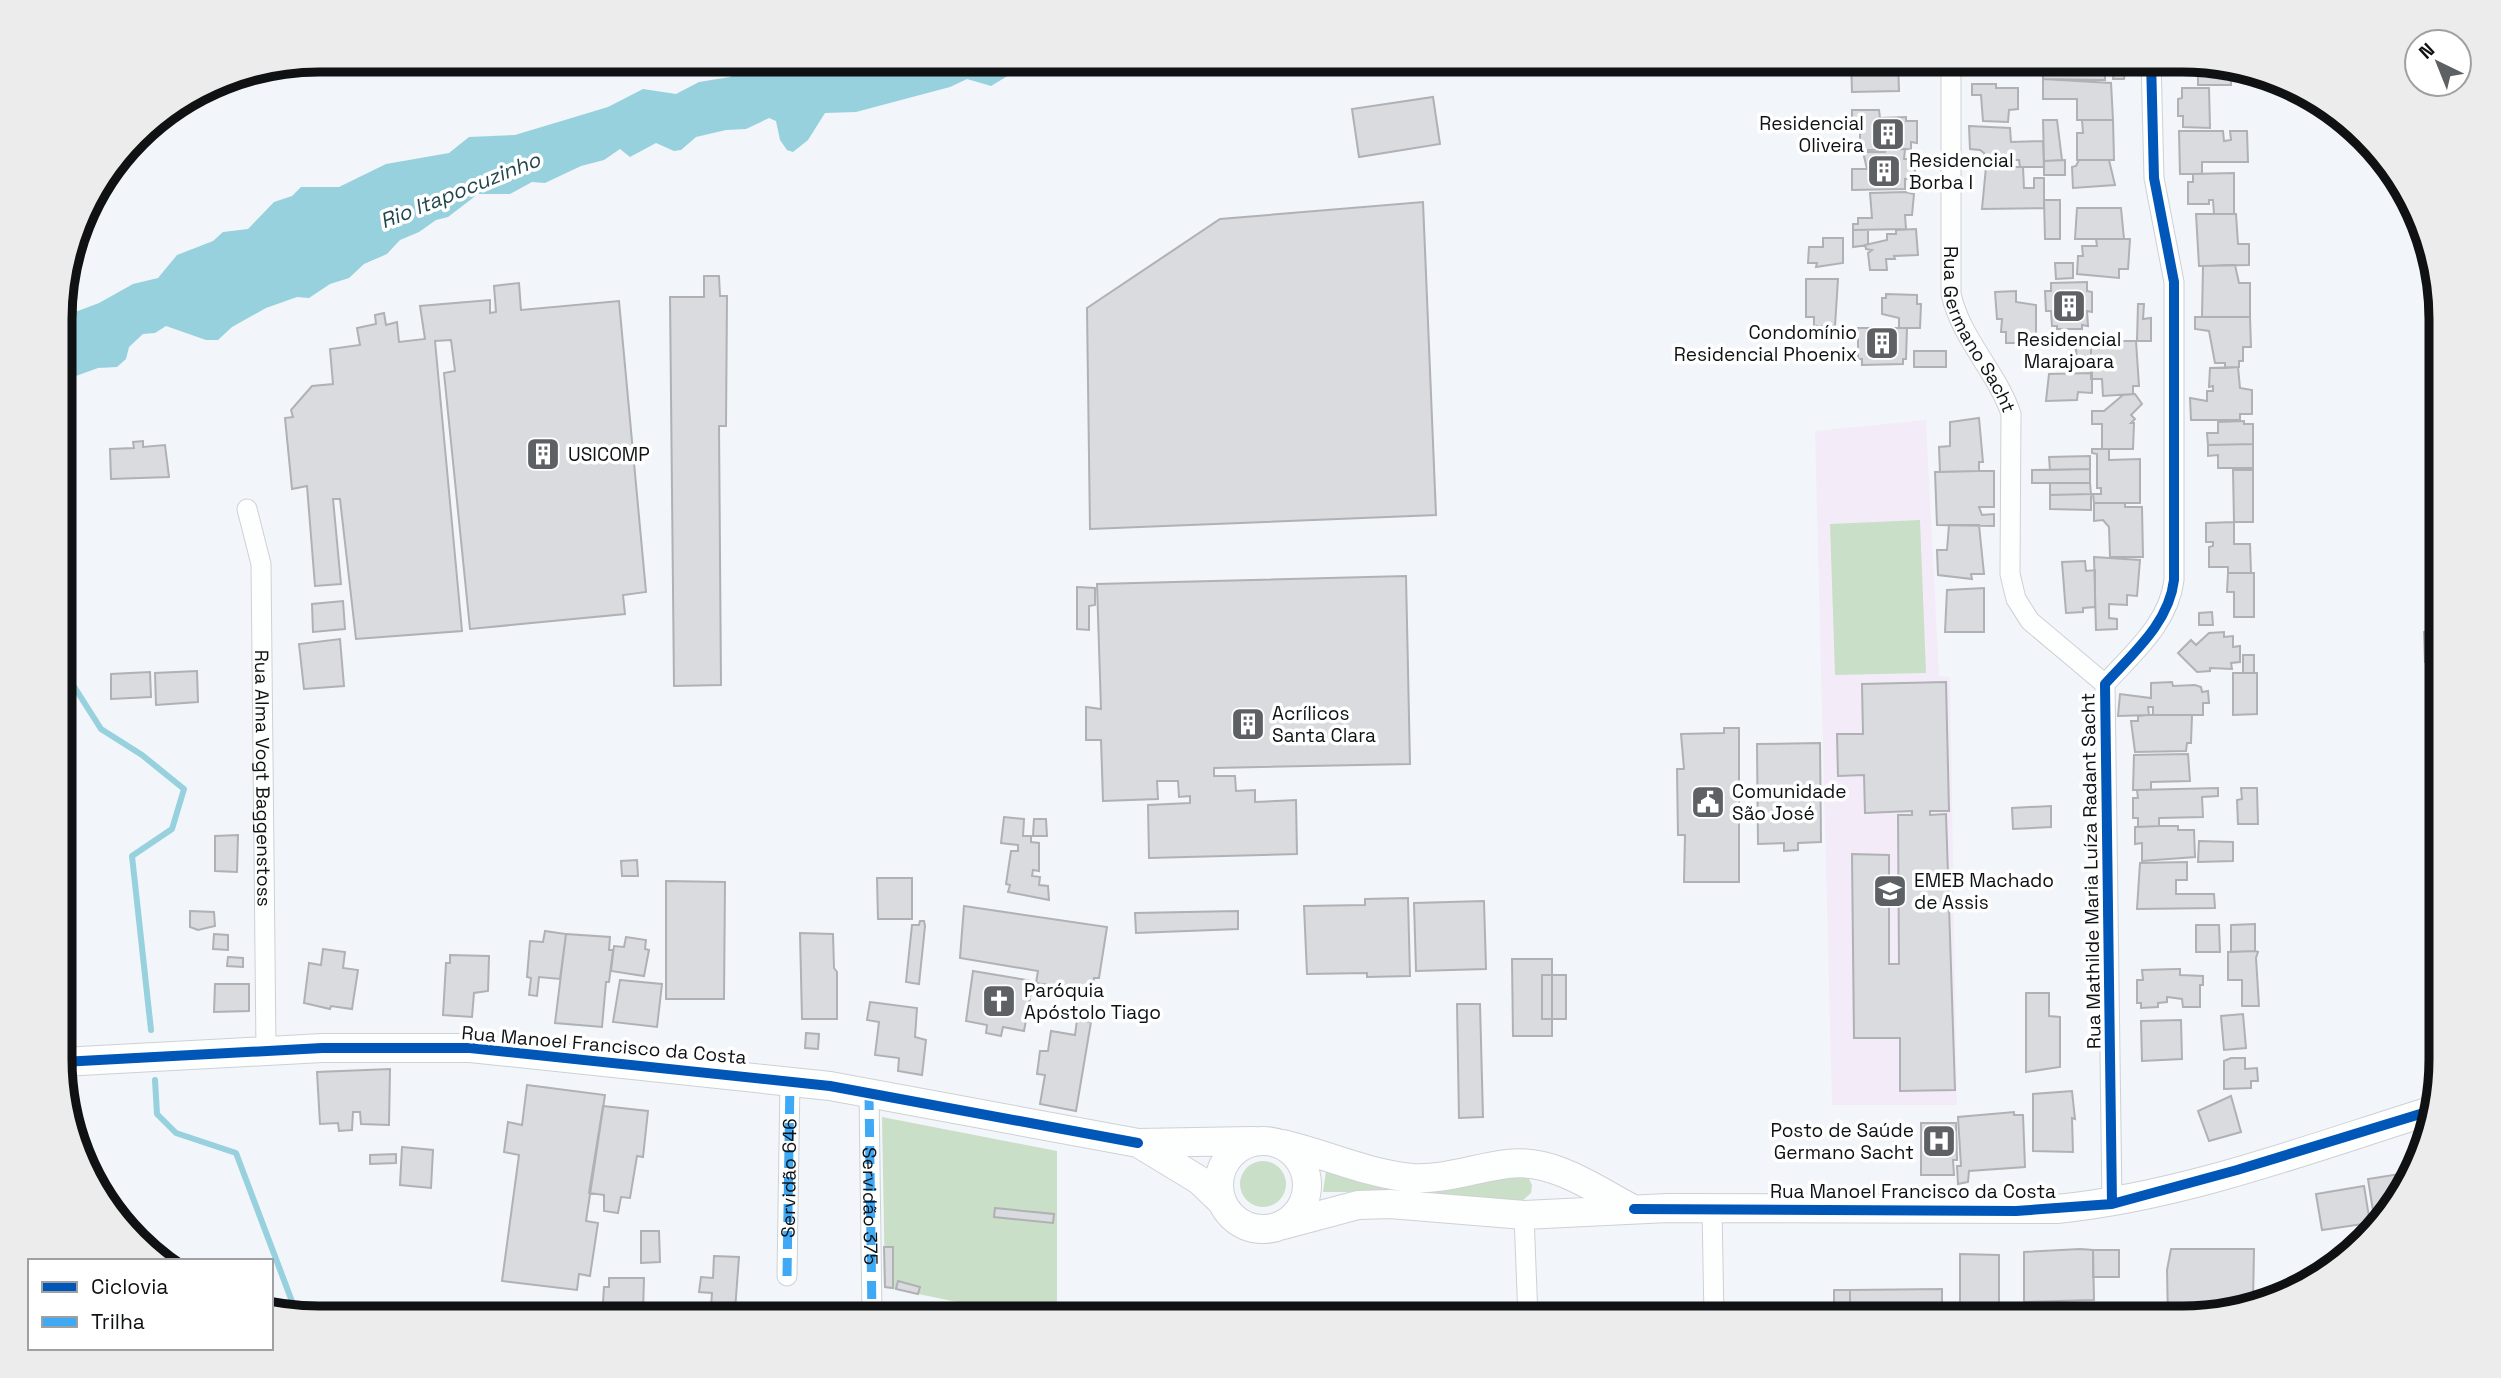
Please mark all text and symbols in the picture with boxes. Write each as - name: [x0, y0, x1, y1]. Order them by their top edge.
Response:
- north arrow: [2403, 28, 2473, 98]
- text: N: [2414, 37, 2440, 64]
- place label: Residencial Oliveira: [1759, 111, 1864, 158]
- building icon: Residencial Oliveira: [1869, 115, 1907, 153]
- water label: Rio Itapocuzinho: [376, 145, 545, 234]
- place label: Residencial Borba I: [1909, 148, 2014, 195]
- building icon: Residencial Borba I: [1865, 152, 1903, 190]
- street label: Rua Germano Sacht: [1939, 246, 2022, 416]
- building icon: Residencial Marajoara: [2050, 287, 2088, 325]
- place label: Condomínio Residencial Phoenix: [1674, 320, 1857, 367]
- building icon: Condomínio Residencial Phoenix: [1863, 324, 1901, 362]
- place label: Residencial Marajoara: [2017, 327, 2121, 374]
- building icon: USICOMP: [524, 435, 562, 473]
- place label: USICOMP: [568, 442, 650, 467]
- street label: Rua Alma Vogt Baggenstoss: [249, 650, 277, 907]
- street label: Rua Mathilde Maria Luíza Radant Sacht: [2075, 693, 2107, 1049]
- place label: Acrílicos Santa Clara: [1272, 701, 1376, 748]
- building icon: Acrílicos Santa Clara: [1229, 705, 1267, 743]
- place label: Comunidade São José: [1732, 779, 1846, 826]
- public building icon: Comunidade São José: [1689, 783, 1727, 821]
- place label: EMEB Machado de Assis: [1914, 868, 2054, 915]
- school or university icon: EMEB Machado de Assis: [1871, 872, 1909, 910]
- place label: Paróquia Apóstolo Tiago: [1024, 978, 1161, 1025]
- church icon: Paróquia Apóstolo Tiago: [980, 982, 1018, 1020]
- street label: Rua Manoel Francisco da Costa: [460, 1020, 748, 1070]
- street label: Servidão 646: [775, 1118, 802, 1238]
- place label: Posto de Saúde Germano Sacht: [1771, 1118, 1914, 1165]
- hospital icon: Posto de Saúde Germano Sacht: [1920, 1122, 1958, 1160]
- street label: Servidão 375: [857, 1147, 884, 1265]
- street label: Rua Manoel Francisco da Costa: [1770, 1179, 2056, 1204]
- legend: [28, 1259, 273, 1350]
- text: Ciclovia: [91, 1273, 168, 1300]
- text: Trilha: [91, 1308, 145, 1335]

